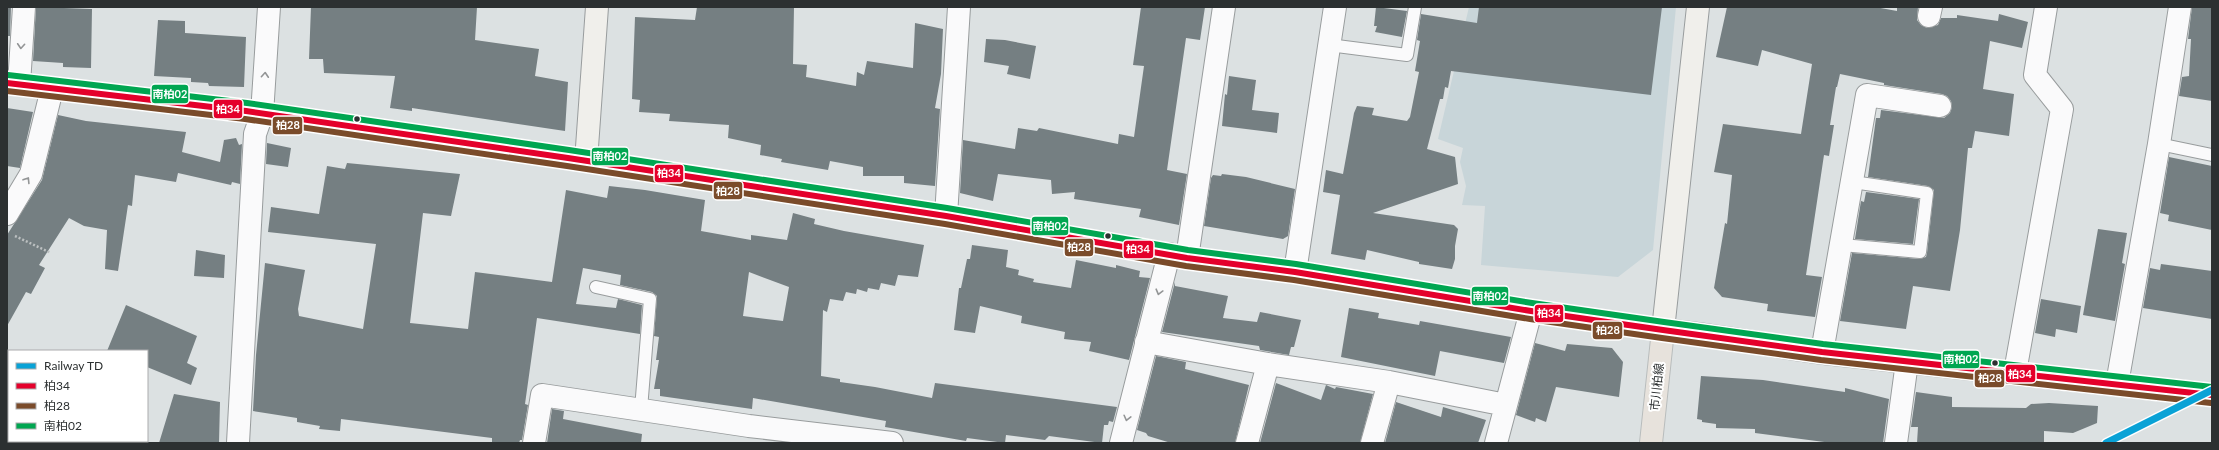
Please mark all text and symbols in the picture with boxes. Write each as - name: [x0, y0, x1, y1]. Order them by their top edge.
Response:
- one-way arrow: [17, 43, 26, 49]
- one-way arrow: [260, 72, 269, 78]
- line badge: 南柏02: [151, 84, 189, 104]
- text: 南柏02: [153, 87, 187, 100]
- line badge: 柏34: [213, 99, 243, 119]
- text: 柏34: [216, 102, 240, 115]
- unlabelled marker: [352, 114, 362, 124]
- line badge: 柏28: [272, 116, 303, 135]
- text: 柏28: [276, 118, 300, 131]
- line badge: 南柏02: [591, 147, 629, 166]
- text: 南柏02: [593, 149, 627, 162]
- line badge: 柏34: [654, 164, 684, 183]
- text: 柏34: [657, 166, 681, 179]
- one-way arrow: [23, 178, 30, 185]
- line badge: 柏28: [713, 181, 743, 200]
- text: 柏28: [716, 184, 740, 197]
- line badge: 南柏02: [1031, 216, 1069, 236]
- text: 南柏02: [1033, 219, 1067, 232]
- unlabelled marker: [1103, 231, 1113, 241]
- line badge: 柏28: [1064, 238, 1094, 257]
- text: 柏28: [1067, 240, 1091, 253]
- line badge: 柏34: [1123, 240, 1154, 259]
- text: 柏34: [1126, 242, 1150, 255]
- line badge: 南柏02: [1471, 286, 1509, 306]
- one-way arrow: [1155, 288, 1164, 295]
- text: 南柏02: [1473, 289, 1507, 302]
- line badge: 柏34: [1534, 304, 1564, 323]
- text: 柏34: [1537, 306, 1561, 319]
- line badge: 柏28: [1592, 321, 1623, 340]
- text: 柏28: [1596, 323, 1620, 336]
- legend: [8, 350, 148, 442]
- line badge: 南柏02: [1942, 350, 1980, 369]
- text: 南柏02: [1944, 352, 1978, 365]
- text: Railway TD: [44, 358, 103, 373]
- unlabelled marker: [1990, 358, 2000, 368]
- street label: 市川柏線: [1647, 362, 1666, 412]
- line badge: 柏34: [2005, 364, 2036, 383]
- text: 柏34: [2008, 367, 2032, 380]
- line badge: 柏28: [1974, 369, 2005, 388]
- text: 柏28: [1978, 371, 2002, 384]
- text: 柏34: [44, 378, 70, 393]
- text: 柏28: [44, 398, 70, 413]
- one-way arrow: [1124, 414, 1132, 421]
- text: 南柏02: [44, 418, 82, 433]

